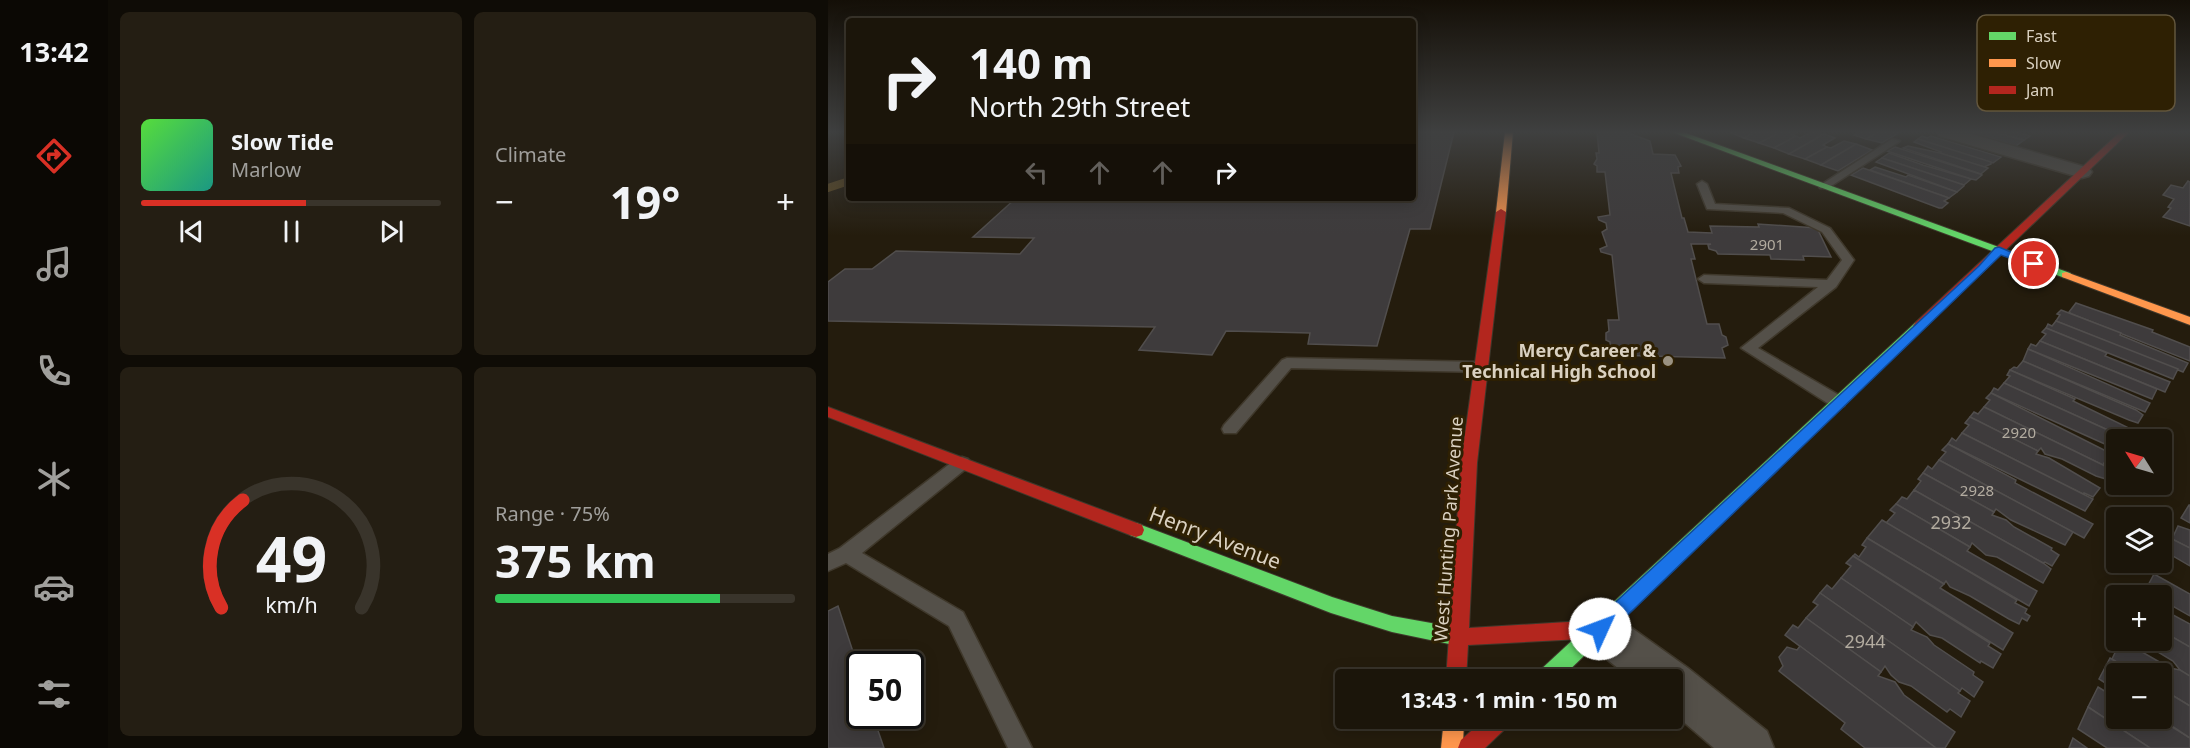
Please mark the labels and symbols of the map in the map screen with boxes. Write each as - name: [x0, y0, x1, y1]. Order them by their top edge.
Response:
- legend: [1977, 15, 2175, 111]
- text: Fast: [2026, 25, 2057, 47]
- text: Slow: [2026, 52, 2061, 74]
- text: Jam: [2024, 79, 2054, 101]
- house number: 2901: [1750, 234, 1784, 254]
- pin: [2008, 238, 2059, 289]
- place label: Mercy Career & Technical High School: [1462, 338, 1656, 383]
- marker: Mercy Career & Technical High School: [1661, 354, 1675, 368]
- street label: West Hunting Park Avenue: [1428, 415, 1468, 642]
- house number: 2920: [2002, 422, 2036, 442]
- north arrow: [2106, 429, 2172, 495]
- house number: 2928: [1960, 480, 1994, 500]
- street label: Henry Avenue: [1145, 499, 1285, 575]
- house number: 2932: [1930, 510, 1972, 534]
- position arrow: [1568, 597, 1632, 661]
- house number: 2944: [1844, 629, 1886, 653]
- speed limit sign: 50: [846, 651, 924, 729]

